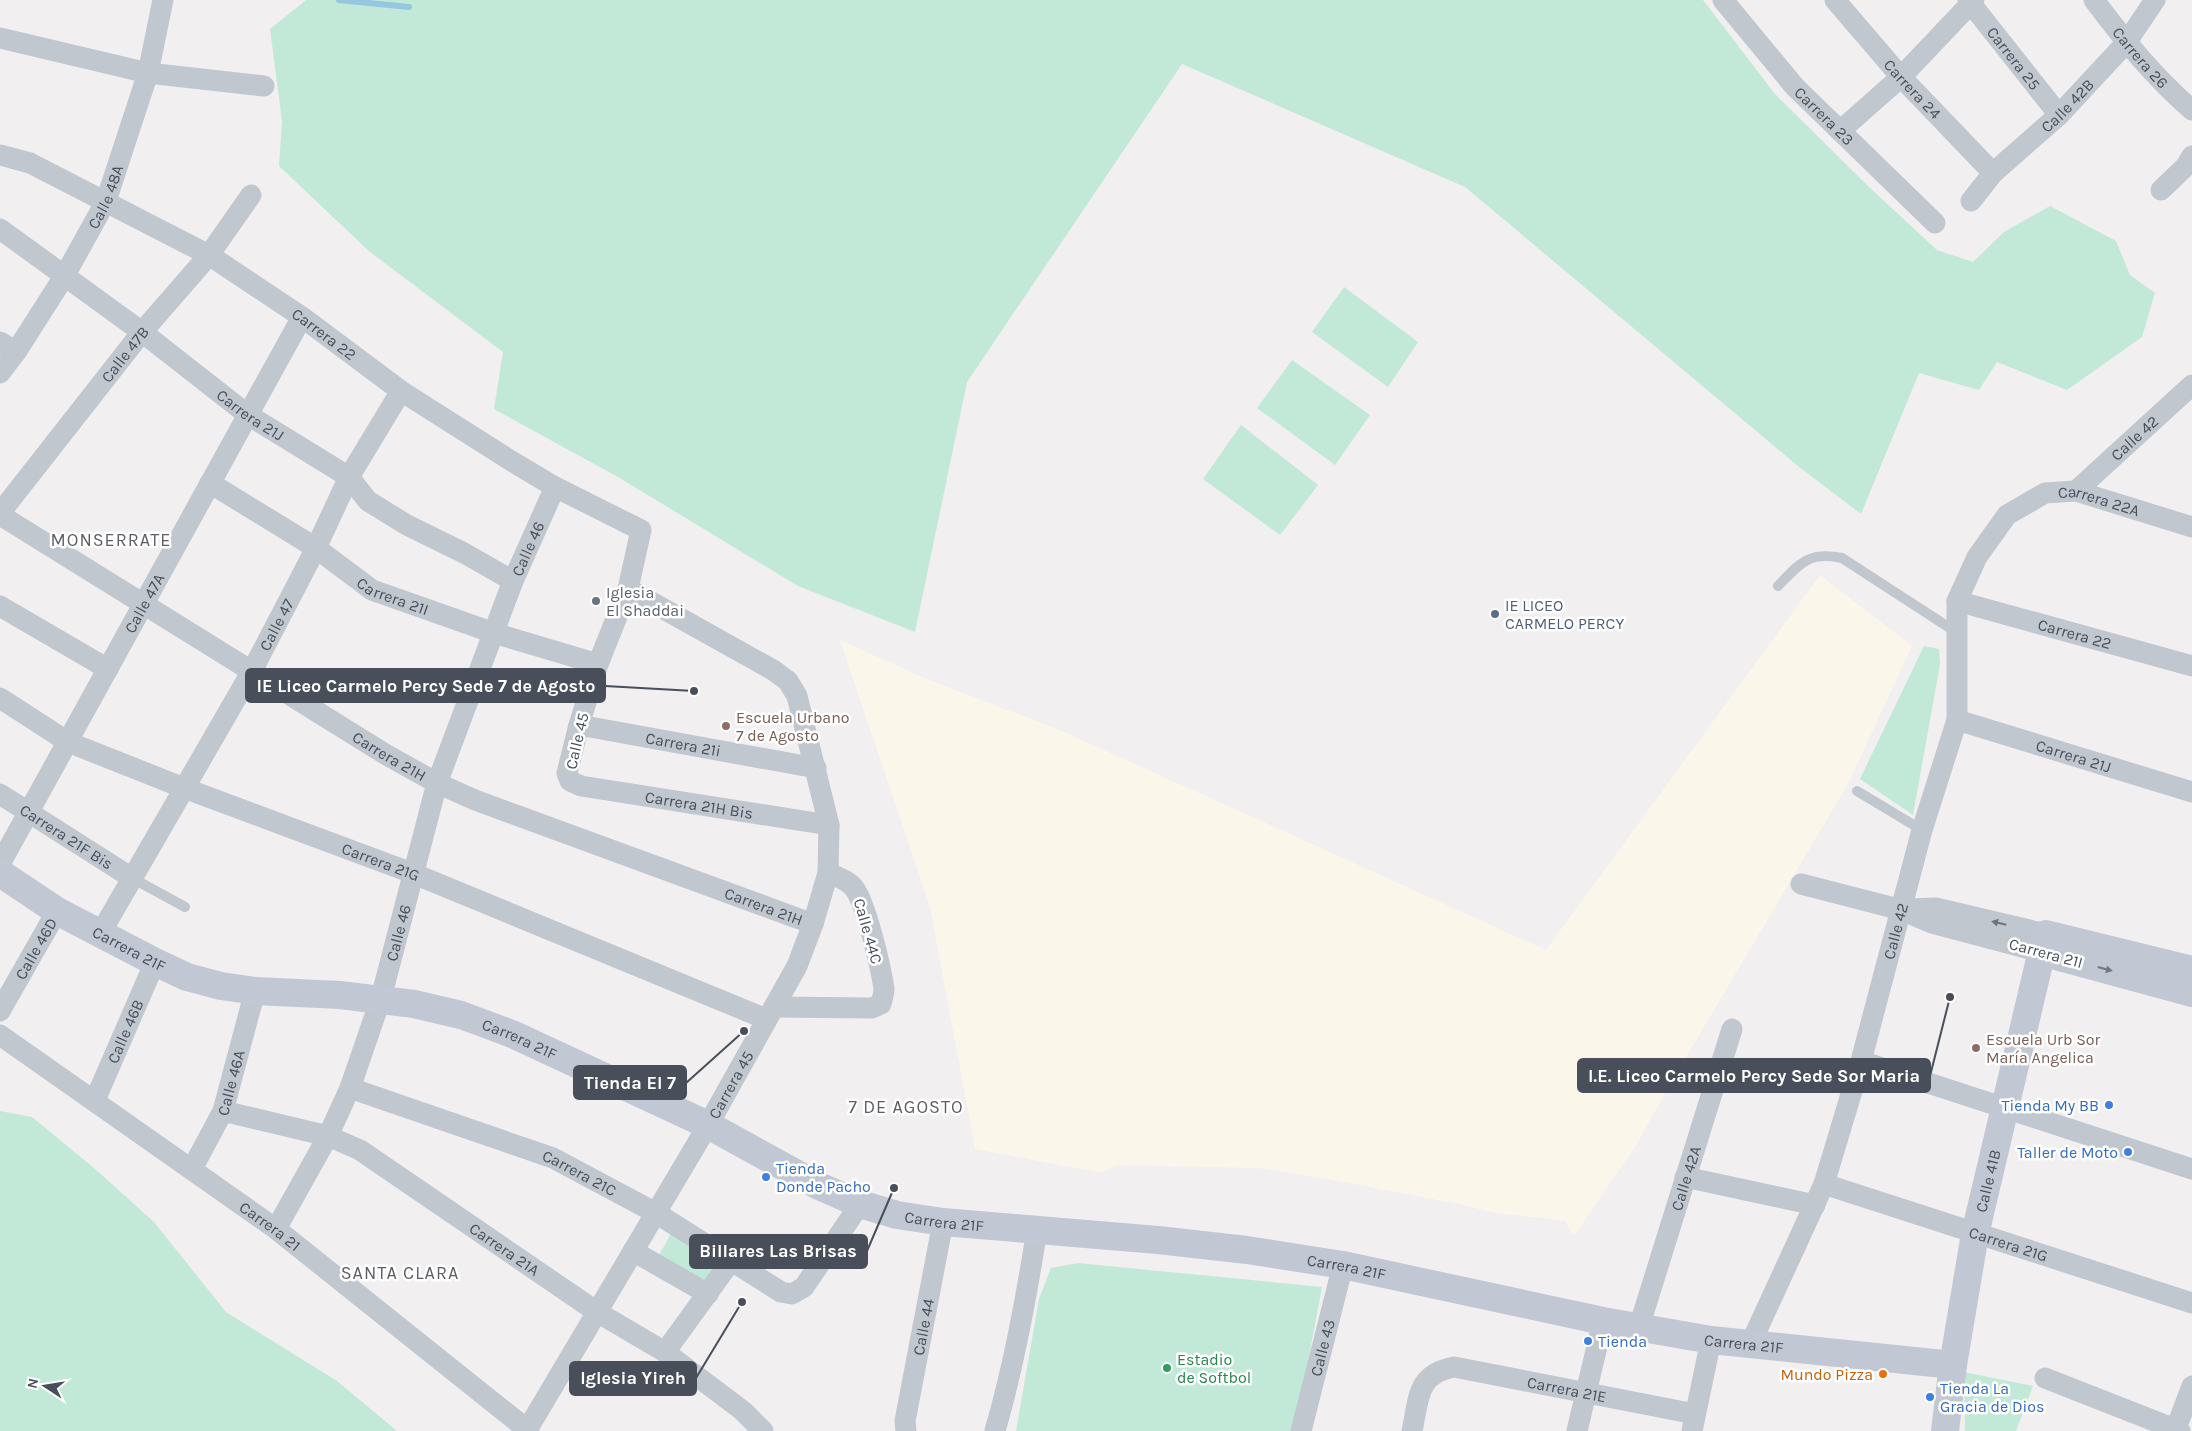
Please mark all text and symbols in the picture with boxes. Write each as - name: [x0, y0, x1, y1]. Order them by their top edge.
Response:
- street label: Carrera 25: [1983, 23, 2045, 93]
- street label: Carrera 26: [2109, 23, 2173, 92]
- street label: Carrera 24: [1880, 55, 1945, 123]
- street label: Calle 42B: [2037, 75, 2098, 136]
- street label: Carrera 23: [1791, 82, 1858, 149]
- street label: Calle 48A: [83, 162, 127, 232]
- street label: Carrera 22: [289, 304, 360, 364]
- street label: Calle 47B: [97, 322, 153, 386]
- street label: Carrera 21J: [213, 385, 288, 444]
- street label: Calle 42: [2107, 411, 2162, 464]
- street label: Carrera 22A: [2057, 481, 2142, 520]
- street label: Calle 46: [507, 518, 548, 579]
- district label: MONSERRATE: [51, 529, 171, 551]
- street label: Calle 47A: [120, 570, 168, 636]
- street label: Carrera 21I: [353, 573, 431, 619]
- place label: Iglesia El Shaddai: [606, 583, 684, 620]
- street label: Calle 47: [255, 595, 298, 654]
- marker: Iglesia El Shaddai: [590, 595, 602, 607]
- place label: IE LICEO CARMELO PERCY: [1505, 596, 1624, 633]
- marker: IE LICEO CARMELO PERCY: [1489, 608, 1501, 620]
- street label: Carrera 22: [2036, 614, 2113, 653]
- callout: IE Liceo Carmelo Percy Sede 7 de Agosto: [246, 669, 605, 702]
- text: IE Liceo Carmelo Percy Sede 7 de Agosto: [257, 675, 595, 697]
- place label: Escuela Urbano 7 de Agosto: [736, 708, 850, 745]
- street label: Calle 45: [561, 711, 593, 771]
- marker: Escuela Urbano 7 de Agosto: [720, 720, 732, 732]
- street label: Carrera 21H: [349, 727, 430, 785]
- street label: Carrera 21i: [644, 728, 722, 760]
- street label: Carrera 21J: [2034, 735, 2114, 776]
- street label: Carrera 21H Bis: [644, 787, 754, 822]
- street label: Carrera 21F Bis: [16, 800, 117, 873]
- street label: Carrera 21G: [339, 838, 423, 885]
- street label: Carrera 21H: [722, 883, 806, 929]
- street label: Calle 44C: [850, 896, 886, 966]
- street label: Calle 42: [1879, 901, 1912, 961]
- street label: Calle 46: [382, 902, 414, 963]
- street label: Calle 46D: [10, 914, 61, 983]
- one-way arrow: [1991, 919, 2006, 927]
- street label: Carrera 21F: [89, 922, 169, 975]
- street label: Carrera 21I: [2007, 934, 2085, 972]
- one-way arrow: [2098, 965, 2113, 973]
- street label: Calle 46B: [103, 996, 147, 1066]
- street label: Carrera 21F: [480, 1014, 560, 1063]
- place label: Escuela Urb Sor María Angelica: [1986, 1030, 2101, 1067]
- marker: Escuela Urb Sor María Angelica: [1970, 1042, 1982, 1054]
- street label: Carrera 45: [704, 1047, 757, 1122]
- street label: Calle 46A: [213, 1048, 248, 1118]
- callout: I.E. Liceo Carmelo Percy Sede Sor Maria: [1578, 1059, 1930, 1092]
- text: I.E. Liceo Carmelo Percy Sede Sor Maria: [1588, 1065, 1920, 1087]
- callout: Tienda El 7: [574, 1066, 686, 1099]
- text: Tienda El 7: [584, 1072, 676, 1094]
- district label: 7 DE AGOSTO: [848, 1096, 964, 1118]
- place label: Tienda My BB: [2002, 1096, 2099, 1115]
- marker: Tienda My BB: [2103, 1099, 2115, 1111]
- street label: Calle 42A: [1666, 1143, 1705, 1213]
- place label: Taller de Moto: [2017, 1143, 2118, 1162]
- street label: Carrera 21C: [540, 1146, 620, 1200]
- marker: Taller de Moto: [2122, 1146, 2134, 1158]
- street label: Calle 41B: [1971, 1148, 2004, 1214]
- place label: Tienda Donde Pacho: [776, 1159, 871, 1196]
- marker: Tienda Donde Pacho: [760, 1171, 772, 1183]
- street label: Carrera 21: [236, 1197, 305, 1255]
- street label: Carrera 21F: [903, 1207, 985, 1235]
- street label: Carrera 21A: [466, 1218, 543, 1279]
- street label: Carrera 21G: [1967, 1222, 2050, 1265]
- callout: Billares Las Brisas: [690, 1235, 867, 1268]
- text: Billares Las Brisas: [699, 1240, 857, 1262]
- street label: Carrera 21F: [1306, 1250, 1388, 1283]
- district label: SANTA CLARA: [341, 1262, 459, 1284]
- street label: Calle 44: [908, 1297, 938, 1357]
- street label: Calle 43: [1306, 1317, 1338, 1378]
- street label: Carrera 21F: [1703, 1329, 1785, 1357]
- place label: Tienda: [1598, 1332, 1647, 1351]
- marker: Tienda: [1582, 1335, 1594, 1347]
- place label: Estadio de Softbol: [1177, 1350, 1251, 1387]
- north arrow: [20, 1361, 70, 1411]
- callout: Iglesia Yireh: [570, 1362, 696, 1395]
- marker: Estadio de Softbol: [1161, 1362, 1173, 1374]
- place label: Mundo Pizza: [1780, 1365, 1873, 1384]
- text: Iglesia Yireh: [580, 1367, 686, 1389]
- marker: Mundo Pizza: [1877, 1368, 1889, 1380]
- street label: Carrera 21E: [1526, 1372, 1608, 1406]
- text: N: [23, 1377, 42, 1390]
- place label: Tienda La Gracia de Dios: [1940, 1379, 2045, 1416]
- marker: Tienda La Gracia de Dios: [1924, 1391, 1936, 1403]

